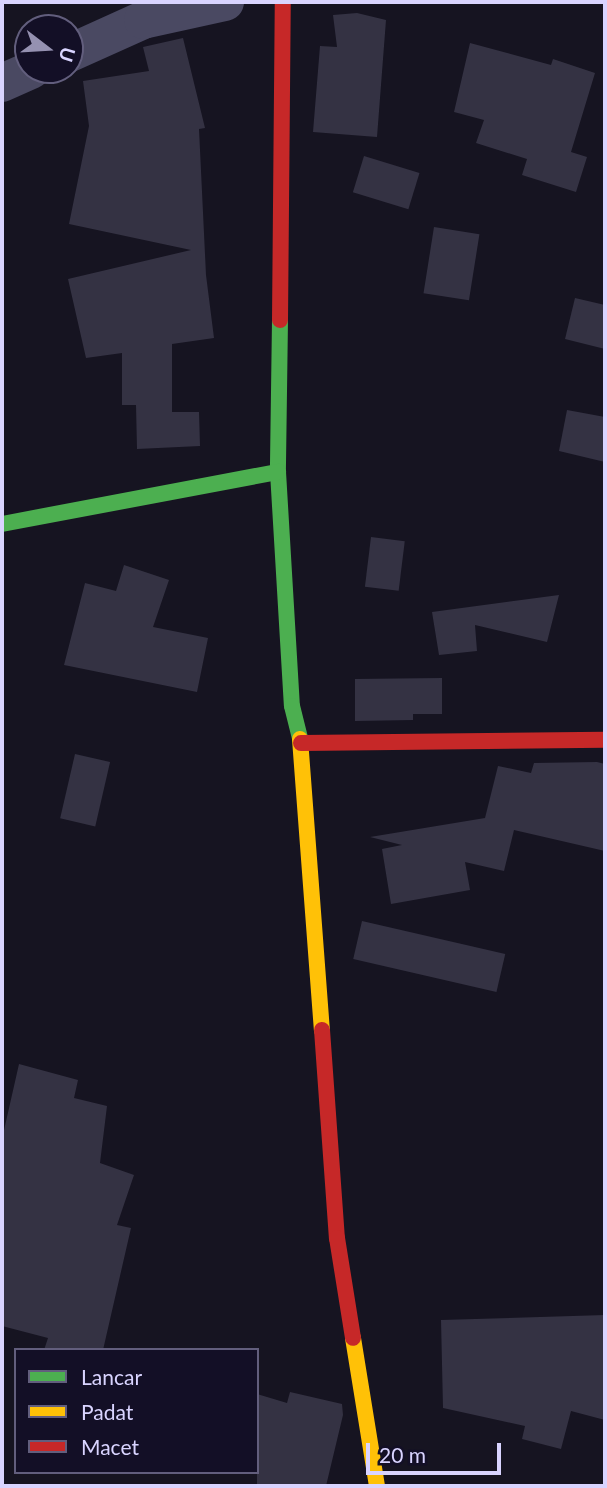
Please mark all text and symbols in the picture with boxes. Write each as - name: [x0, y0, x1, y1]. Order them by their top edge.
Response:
- north arrow: [14, 14, 84, 84]
- text: U: [55, 45, 81, 65]
- legend: [14, 1348, 259, 1474]
- text: Lancar: [81, 1364, 142, 1389]
- text: Padat: [81, 1399, 133, 1424]
- scale bar: [369, 1428, 504, 1472]
- text: Macet: [81, 1434, 139, 1459]
- text: 20 m: [379, 1442, 426, 1467]

